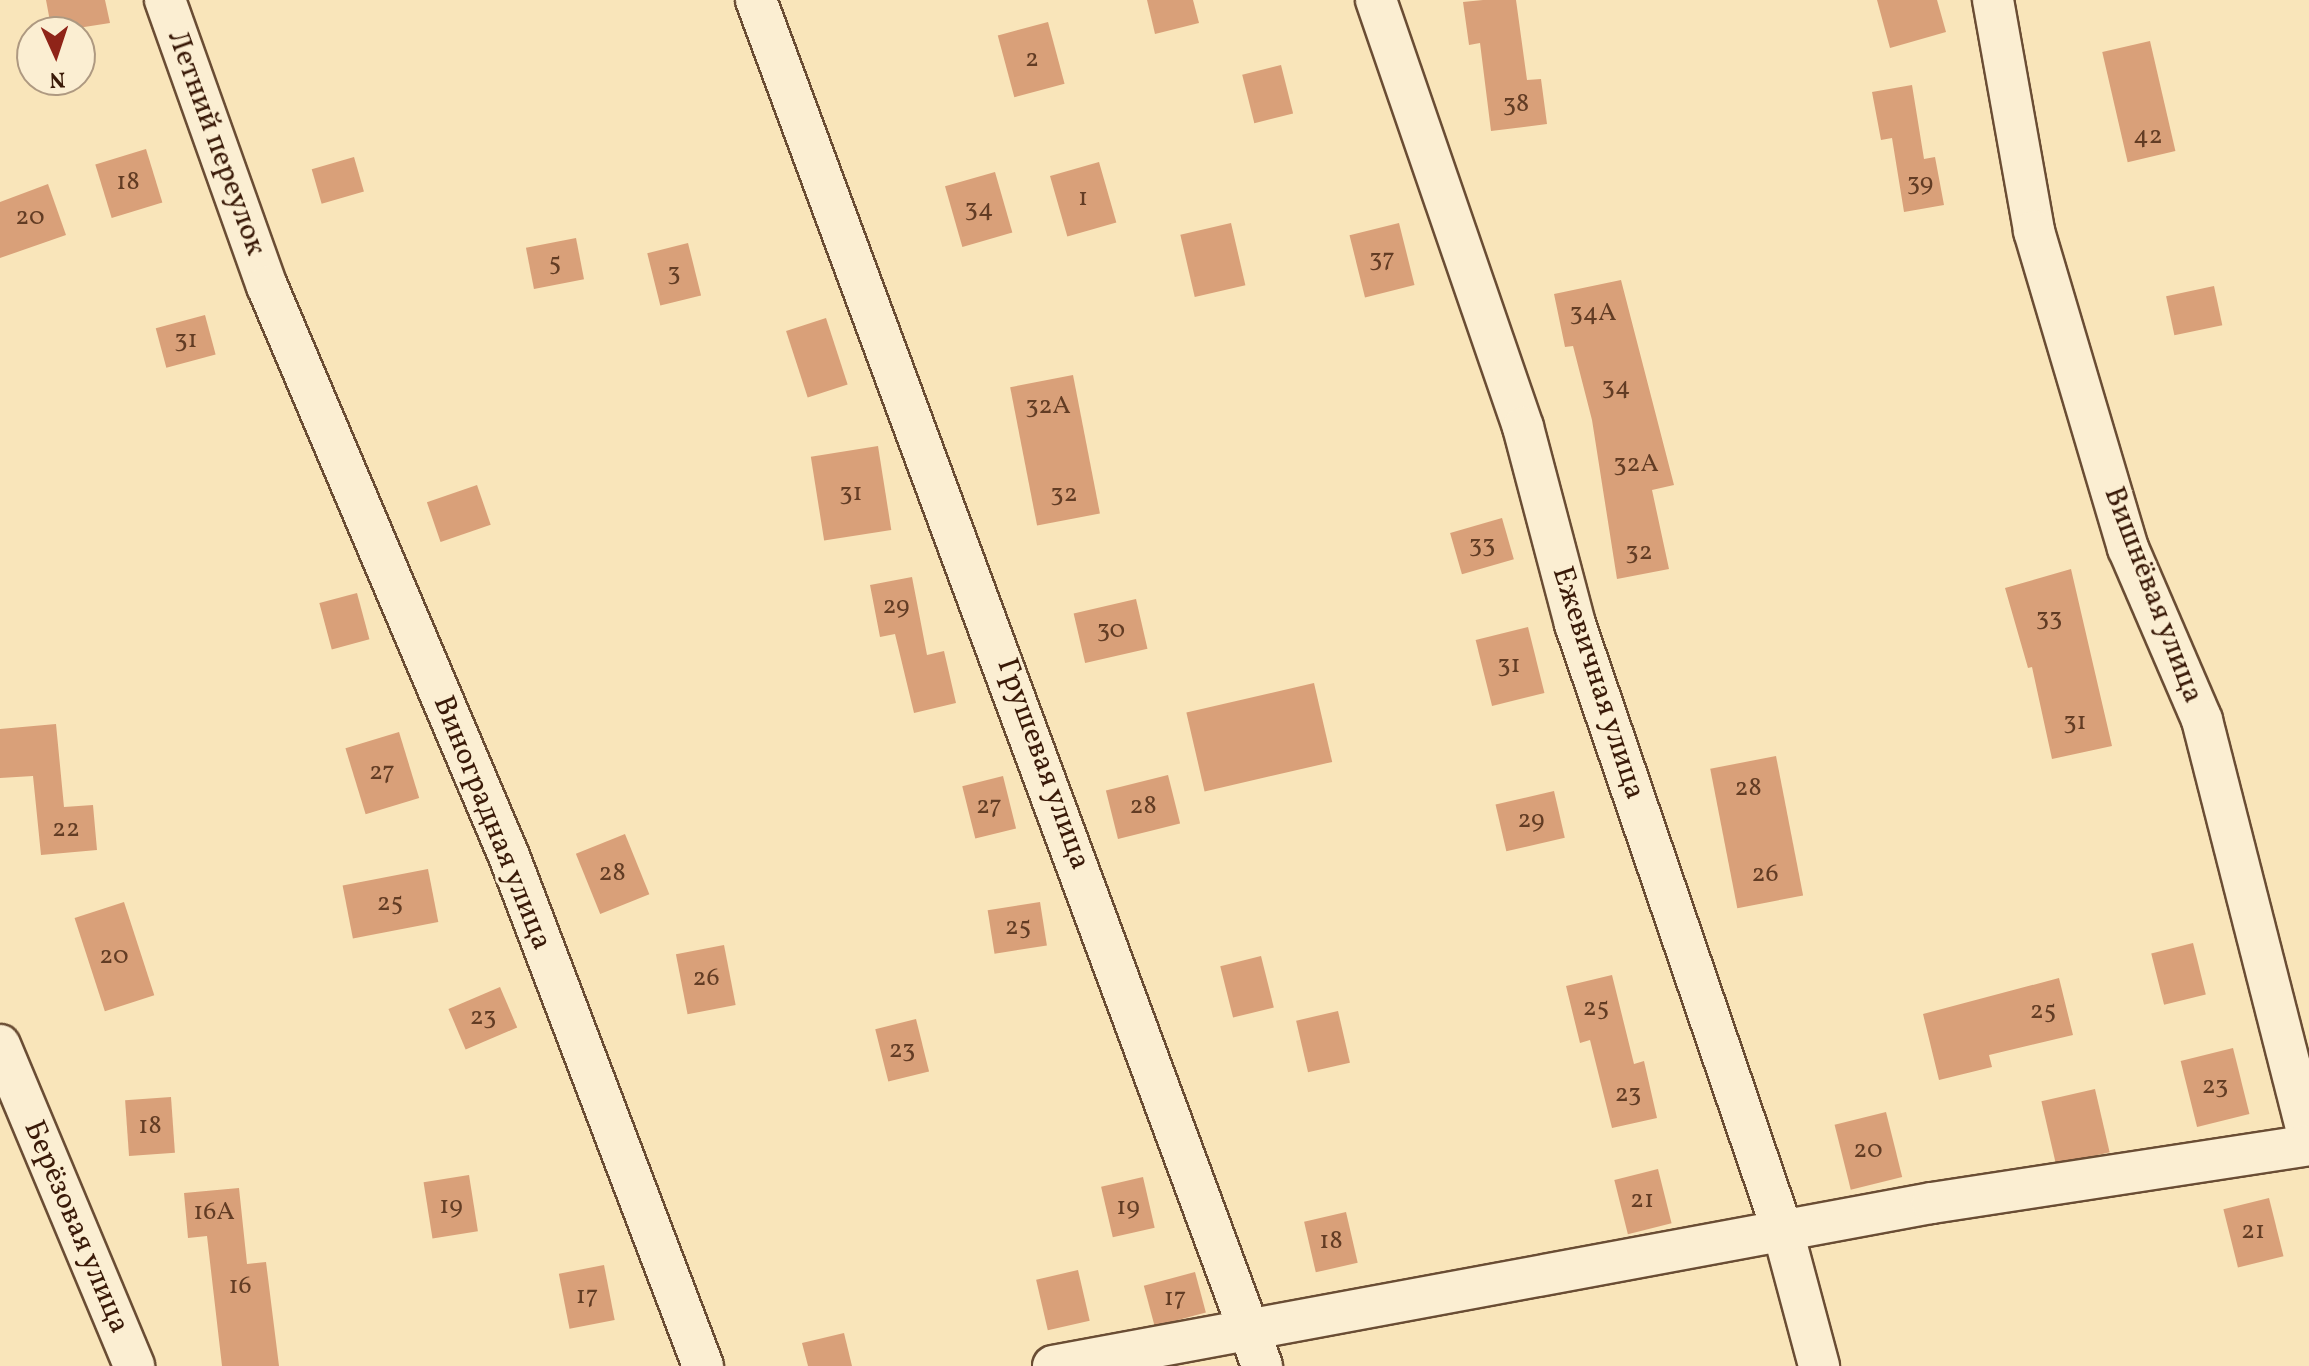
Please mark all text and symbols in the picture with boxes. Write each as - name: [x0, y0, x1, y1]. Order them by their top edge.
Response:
- north arrow: [16, 16, 96, 96]
- street label: Летний переулок: [159, 26, 273, 260]
- house number: 2: [1025, 44, 1039, 76]
- text: N: [48, 63, 66, 94]
- house number: 38: [1503, 89, 1529, 121]
- house number: 42: [2133, 121, 2163, 153]
- house number: 18: [116, 167, 140, 199]
- house number: 39: [1907, 168, 1933, 200]
- house number: 1: [1078, 183, 1088, 215]
- house number: 34: [965, 194, 993, 226]
- house number: 20: [15, 202, 45, 234]
- house number: 37: [1369, 244, 1395, 276]
- house number: 5: [549, 248, 561, 280]
- house number: 3: [667, 258, 681, 290]
- house number: 34А: [1569, 298, 1617, 330]
- house number: 31: [174, 325, 198, 357]
- house number: 34: [1602, 372, 1630, 404]
- house number: 32А: [1025, 391, 1071, 423]
- house number: 32А: [1613, 449, 1659, 481]
- house number: 31: [839, 478, 863, 510]
- house number: 32: [1050, 479, 1078, 511]
- street label: Вишнёвая улица: [2095, 481, 2211, 709]
- house number: 33: [1469, 530, 1495, 562]
- house number: 32: [1625, 537, 1653, 569]
- street label: Ежевичная улица: [1543, 562, 1653, 804]
- house number: 29: [882, 591, 910, 623]
- house number: 33: [2036, 603, 2062, 635]
- house number: 30: [1097, 615, 1125, 647]
- house number: 31: [1497, 650, 1521, 682]
- street label: Грушевая улица: [988, 653, 1098, 875]
- street label: Виноградная улица: [424, 690, 560, 956]
- house number: 31: [2063, 707, 2087, 739]
- house number: 27: [369, 757, 395, 789]
- house number: 28: [1734, 773, 1762, 805]
- house number: 27: [976, 791, 1002, 823]
- house number: 28: [1129, 791, 1157, 823]
- house number: 29: [1517, 805, 1545, 837]
- house number: 22: [52, 814, 80, 846]
- house number: 28: [598, 858, 626, 890]
- house number: 26: [1751, 859, 1779, 891]
- house number: 25: [377, 888, 403, 920]
- house number: 25: [1005, 912, 1031, 944]
- house number: 20: [99, 941, 129, 973]
- house number: 26: [692, 963, 720, 995]
- house number: 25: [1583, 993, 1609, 1025]
- house number: 25: [2030, 996, 2056, 1028]
- house number: 23: [470, 1002, 496, 1034]
- house number: 23: [889, 1035, 915, 1067]
- house number: 23: [2202, 1071, 2228, 1103]
- house number: 23: [1615, 1079, 1641, 1111]
- house number: 18: [138, 1111, 162, 1143]
- street label: Берёзовая улица: [15, 1115, 137, 1339]
- house number: 20: [1853, 1135, 1883, 1167]
- house number: 21: [1630, 1185, 1654, 1217]
- house number: 19: [439, 1191, 463, 1223]
- house number: 19: [1116, 1192, 1140, 1224]
- house number: 16А: [193, 1197, 235, 1229]
- house number: 21: [2241, 1216, 2265, 1248]
- house number: 18: [1319, 1226, 1343, 1258]
- house number: 16: [228, 1271, 252, 1303]
- house number: 17: [576, 1281, 598, 1313]
- house number: 17: [1164, 1283, 1186, 1315]

